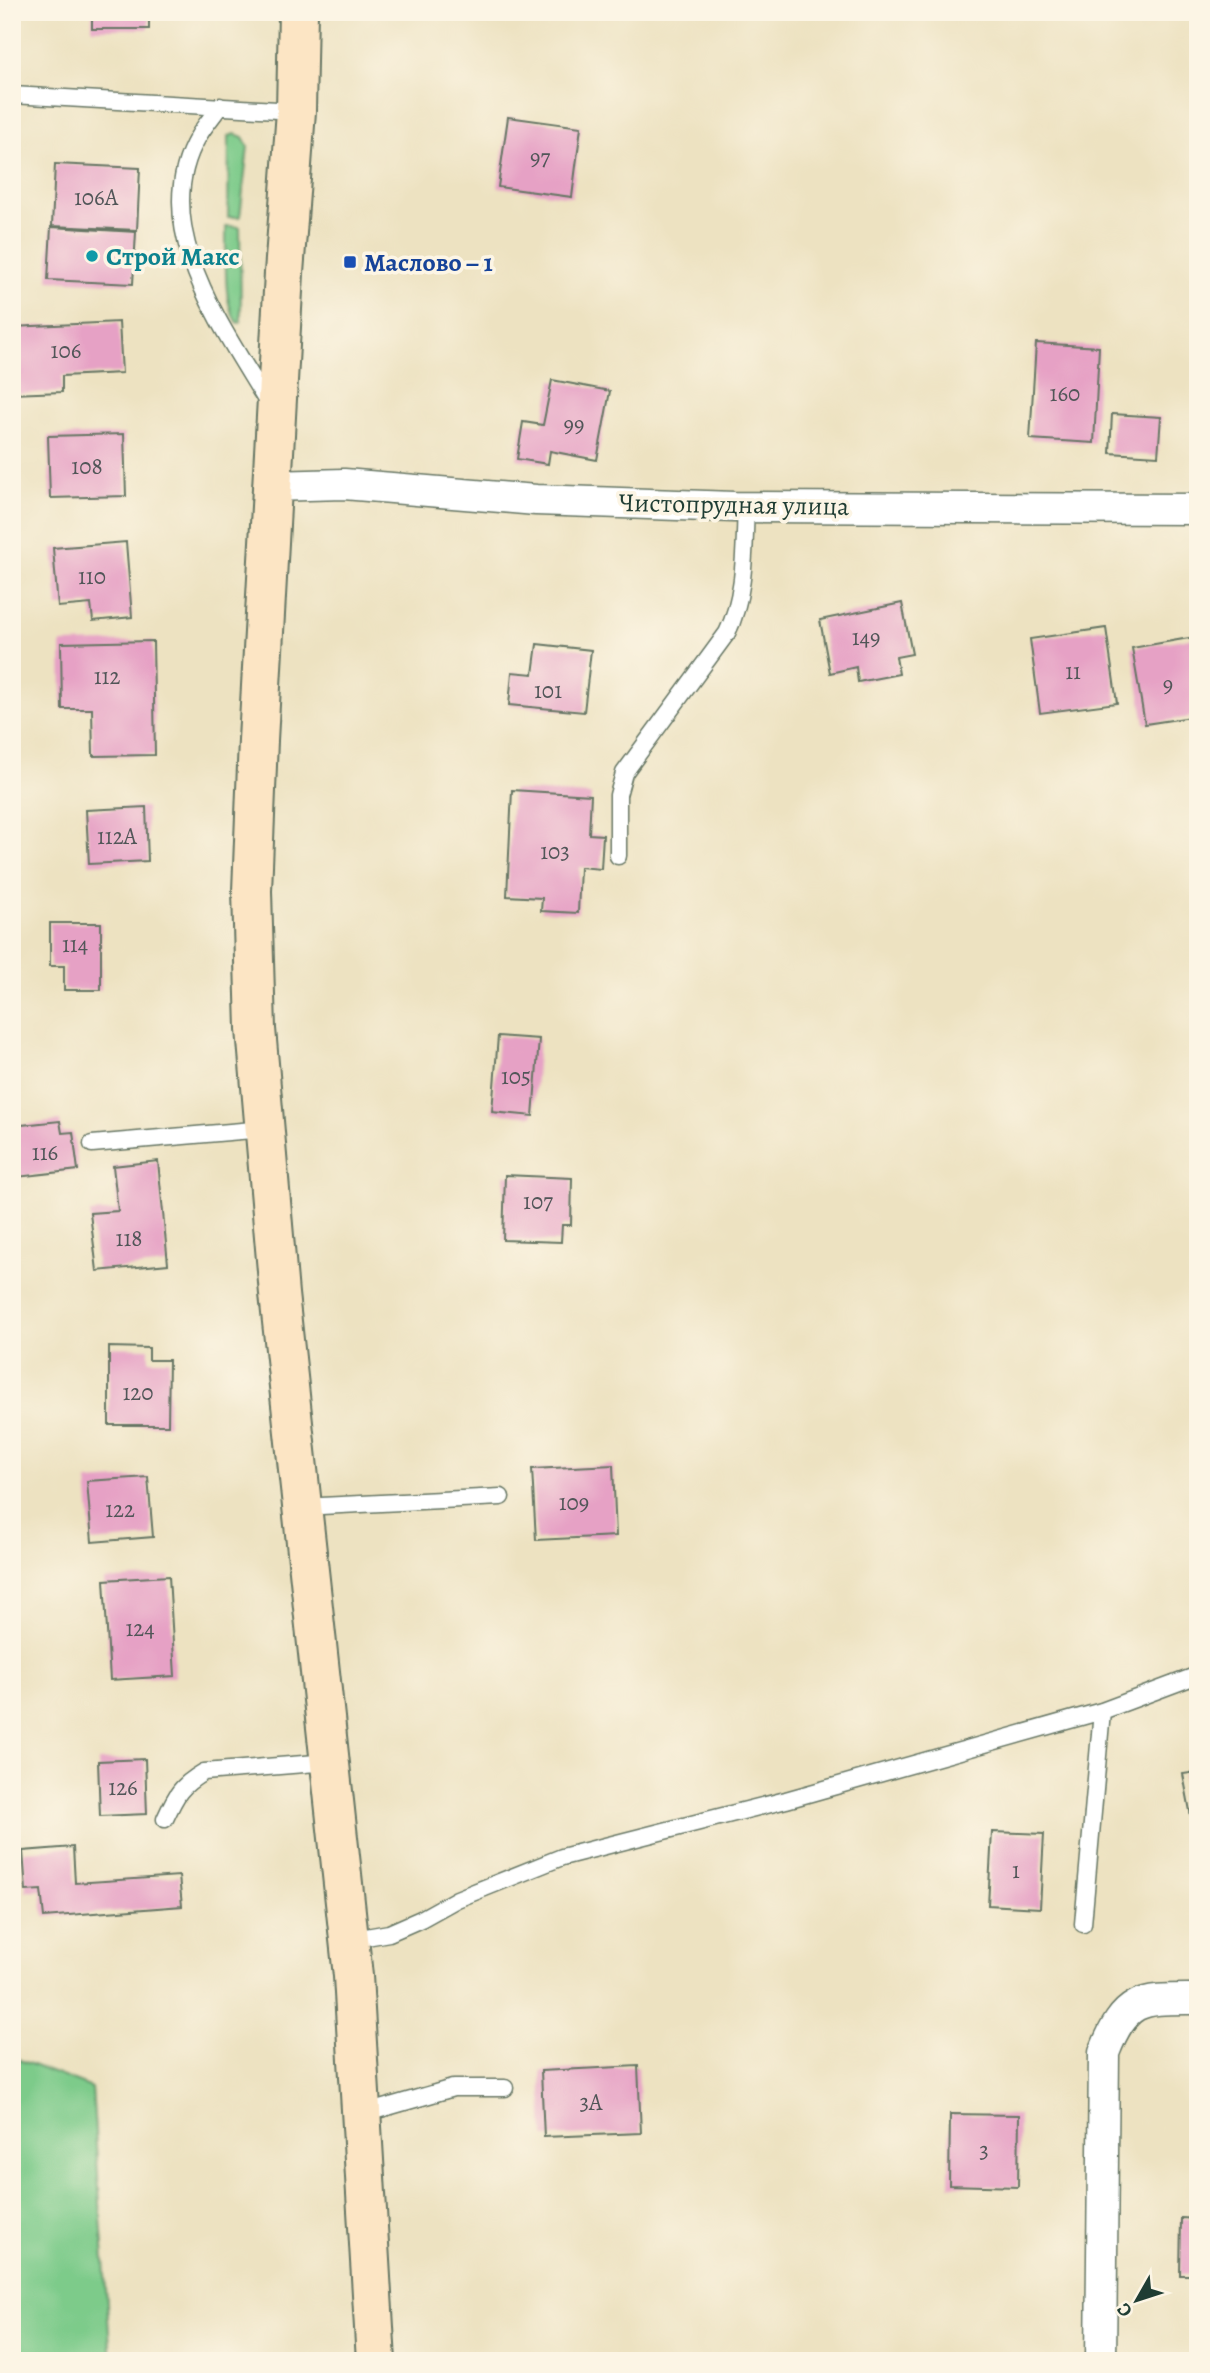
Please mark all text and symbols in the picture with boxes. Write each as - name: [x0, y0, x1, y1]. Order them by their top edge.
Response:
- house number: 97: [530, 142, 550, 173]
- house number: 106А: [74, 182, 119, 213]
- place label: Строй Макс: [106, 239, 240, 274]
- place label: Маслово – 1: [364, 245, 493, 280]
- marker: Строй Макс: [84, 248, 100, 264]
- marker: Маслово – 1: [342, 254, 358, 270]
- house number: 106: [51, 335, 81, 366]
- house number: 160: [1050, 378, 1080, 409]
- house number: 99: [564, 409, 584, 440]
- house number: 108: [71, 451, 103, 482]
- street label: Чистопрудная улица: [619, 485, 849, 524]
- house number: 110: [78, 561, 106, 592]
- house number: 149: [852, 622, 880, 653]
- house number: 11: [1065, 656, 1081, 687]
- house number: 112: [94, 661, 120, 692]
- house number: 9: [1163, 669, 1173, 700]
- house number: 101: [534, 675, 562, 706]
- house number: 112А: [97, 821, 138, 852]
- house number: 103: [540, 836, 570, 867]
- house number: 114: [62, 929, 88, 960]
- house number: 105: [501, 1061, 531, 1092]
- house number: 116: [32, 1137, 58, 1168]
- house number: 107: [523, 1186, 553, 1217]
- house number: 118: [116, 1223, 142, 1254]
- house number: 120: [122, 1377, 154, 1408]
- house number: 109: [559, 1487, 589, 1518]
- house number: 122: [105, 1494, 135, 1525]
- house number: 124: [125, 1613, 155, 1644]
- house number: 126: [108, 1772, 138, 1803]
- house number: 1: [1012, 1855, 1020, 1886]
- house number: 3А: [579, 2087, 603, 2118]
- house number: 3: [979, 2135, 989, 2166]
- north arrow: [1102, 2264, 1172, 2334]
- text: С: [1111, 2297, 1138, 2323]

